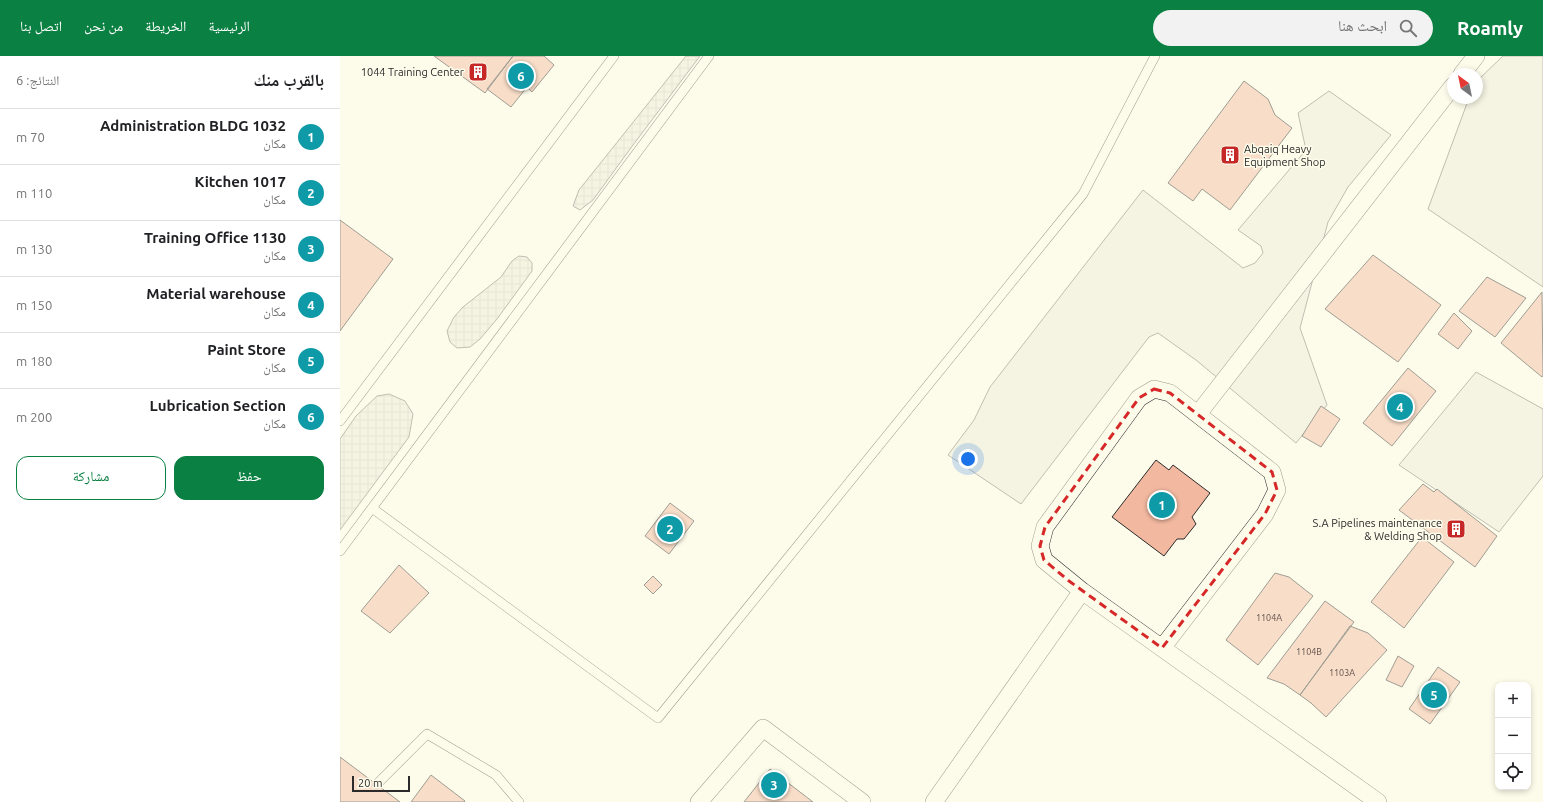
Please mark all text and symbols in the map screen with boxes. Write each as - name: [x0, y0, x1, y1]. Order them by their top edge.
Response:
- search box: [1153, 10, 1433, 46]
- text: ابحث هنا: [1338, 17, 1387, 34]
- icon: search: [1397, 17, 1419, 39]
- text: Roamly: [1457, 17, 1523, 39]
- text: اتصل بنا: [20, 18, 62, 34]
- text: من نحن: [84, 18, 123, 34]
- text: الخريطة: [145, 18, 186, 34]
- text: الرئيسية: [208, 18, 250, 34]
- building icon: 1044 Training Center: [467, 61, 489, 83]
- pin: 6: [508, 61, 534, 91]
- place label: 1044 Training Center: [361, 66, 465, 78]
- north arrow: [1447, 68, 1483, 104]
- text: بالقرب منك: [254, 70, 324, 89]
- text: النتائج: 6: [16, 73, 59, 87]
- text: 1032 Administration BLDG: [100, 117, 286, 134]
- text: 70 m: [16, 130, 45, 144]
- text: 1: [307, 130, 315, 144]
- text: مكان: [263, 136, 286, 150]
- place label: Abqaiq Heavy Equipment Shop: [1244, 143, 1326, 168]
- building icon: Abqaiq Heavy Equipment Shop: [1219, 144, 1241, 166]
- text: 1017 Kitchen: [194, 173, 286, 190]
- text: 110 m: [16, 186, 52, 200]
- text: 2: [307, 186, 315, 200]
- text: مكان: [263, 192, 286, 206]
- text: 1130 Training Office: [144, 229, 286, 246]
- text: 130 m: [16, 242, 52, 256]
- text: 3: [307, 242, 315, 256]
- text: مكان: [263, 248, 286, 262]
- text: Material warehouse: [146, 285, 286, 302]
- text: 150 m: [16, 298, 52, 312]
- text: 4: [307, 298, 315, 312]
- text: مكان: [263, 304, 286, 318]
- text: Paint Store: [207, 341, 286, 358]
- text: 180 m: [16, 354, 52, 368]
- text: 5: [307, 354, 315, 368]
- text: مكان: [263, 360, 286, 374]
- pin: 4: [1387, 392, 1413, 422]
- text: Lubrication Section: [149, 397, 286, 414]
- text: 200 m: [16, 410, 52, 424]
- text: 6: [307, 410, 315, 424]
- text: مكان: [263, 416, 286, 430]
- your location: [958, 449, 978, 469]
- button: مشاركة: [16, 456, 166, 500]
- button: حفظ: [174, 456, 324, 500]
- pin: 1: [1149, 490, 1175, 520]
- pin: 2: [657, 514, 683, 544]
- place label: S.A Pipelines maintenance & Welding Shop: [1313, 517, 1442, 542]
- building icon: S.A Pipelines maintenance & Welding Shop: [1445, 518, 1467, 540]
- house number: 1104A: [1256, 613, 1282, 623]
- house number: 1104B: [1296, 647, 1322, 657]
- house number: 1103A: [1329, 668, 1355, 678]
- pin: 5: [1421, 680, 1447, 710]
- map controls: [1495, 682, 1531, 790]
- button: +: [1495, 682, 1531, 718]
- button: −: [1495, 718, 1531, 754]
- button: locate: [1495, 754, 1531, 790]
- pin: 3: [761, 770, 787, 800]
- scale bar: [352, 774, 410, 793]
- text: 20 m: [358, 777, 382, 789]

